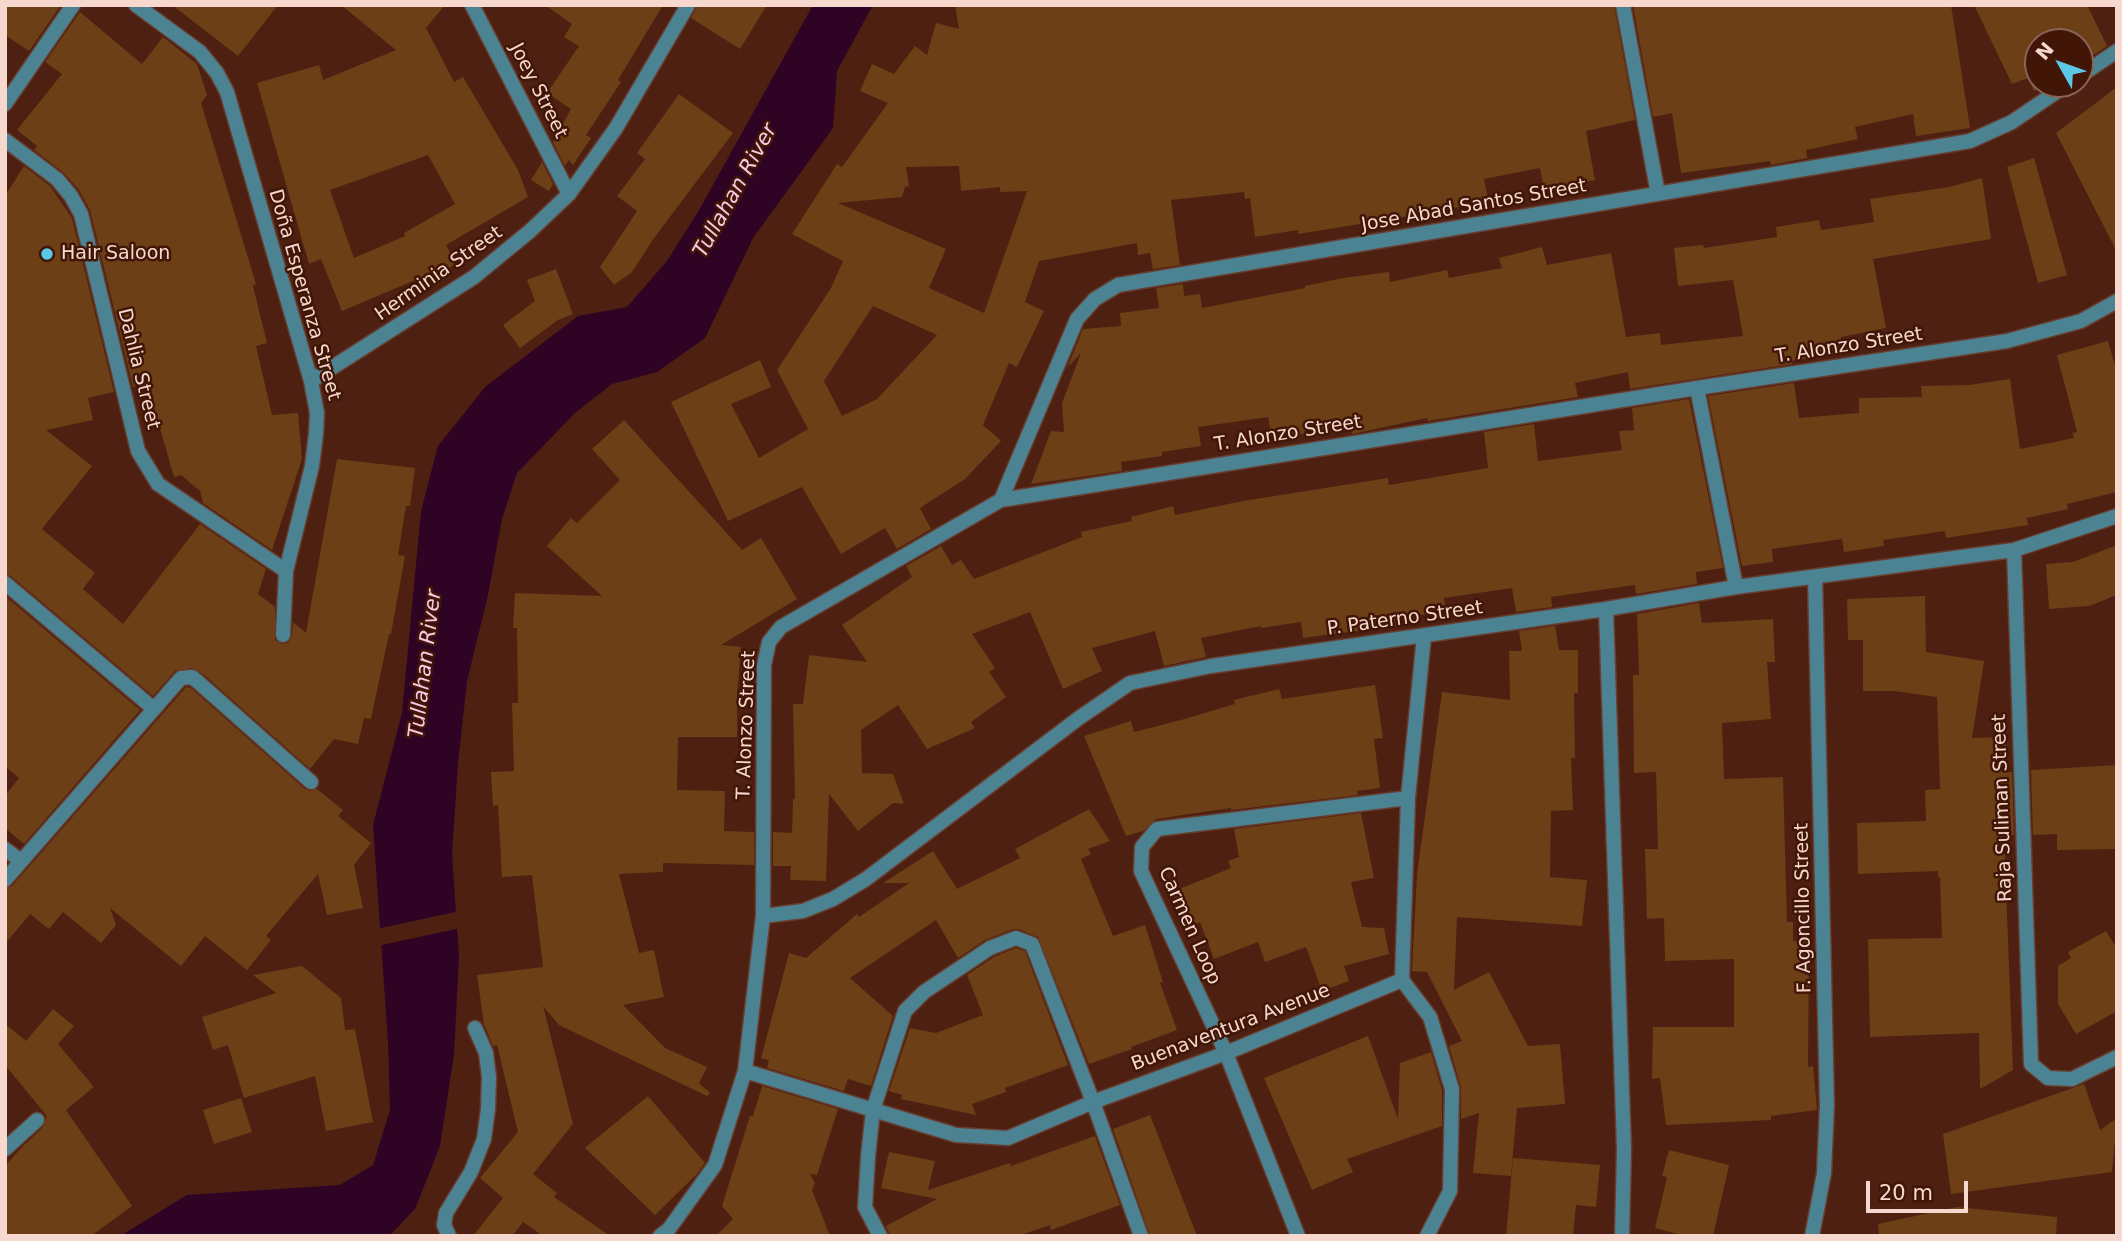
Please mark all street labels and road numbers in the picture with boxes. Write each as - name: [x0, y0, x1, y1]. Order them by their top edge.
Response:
- street label: Joey Street: [504, 40, 572, 142]
- street label: Jose Abad Santos Street: [1360, 175, 1588, 237]
- street label: Doña Esperanza Street: [263, 187, 345, 403]
- street label: Herminia Street: [371, 222, 507, 326]
- street label: Dahlia Street: [112, 306, 164, 432]
- street label: T. Alonzo Street: [1774, 323, 1924, 369]
- street label: T. Alonzo Street: [1213, 411, 1363, 457]
- street label: P. Paterno Street: [1326, 597, 1484, 641]
- street label: T. Alonzo Street: [733, 650, 761, 800]
- street label: Raja Suliman Street: [1988, 714, 2018, 902]
- street label: F. Agoncillo Street: [1791, 823, 1817, 993]
- street label: Carmen Loop: [1153, 864, 1225, 988]
- street label: Buenaventura Avenue: [1128, 980, 1334, 1076]

